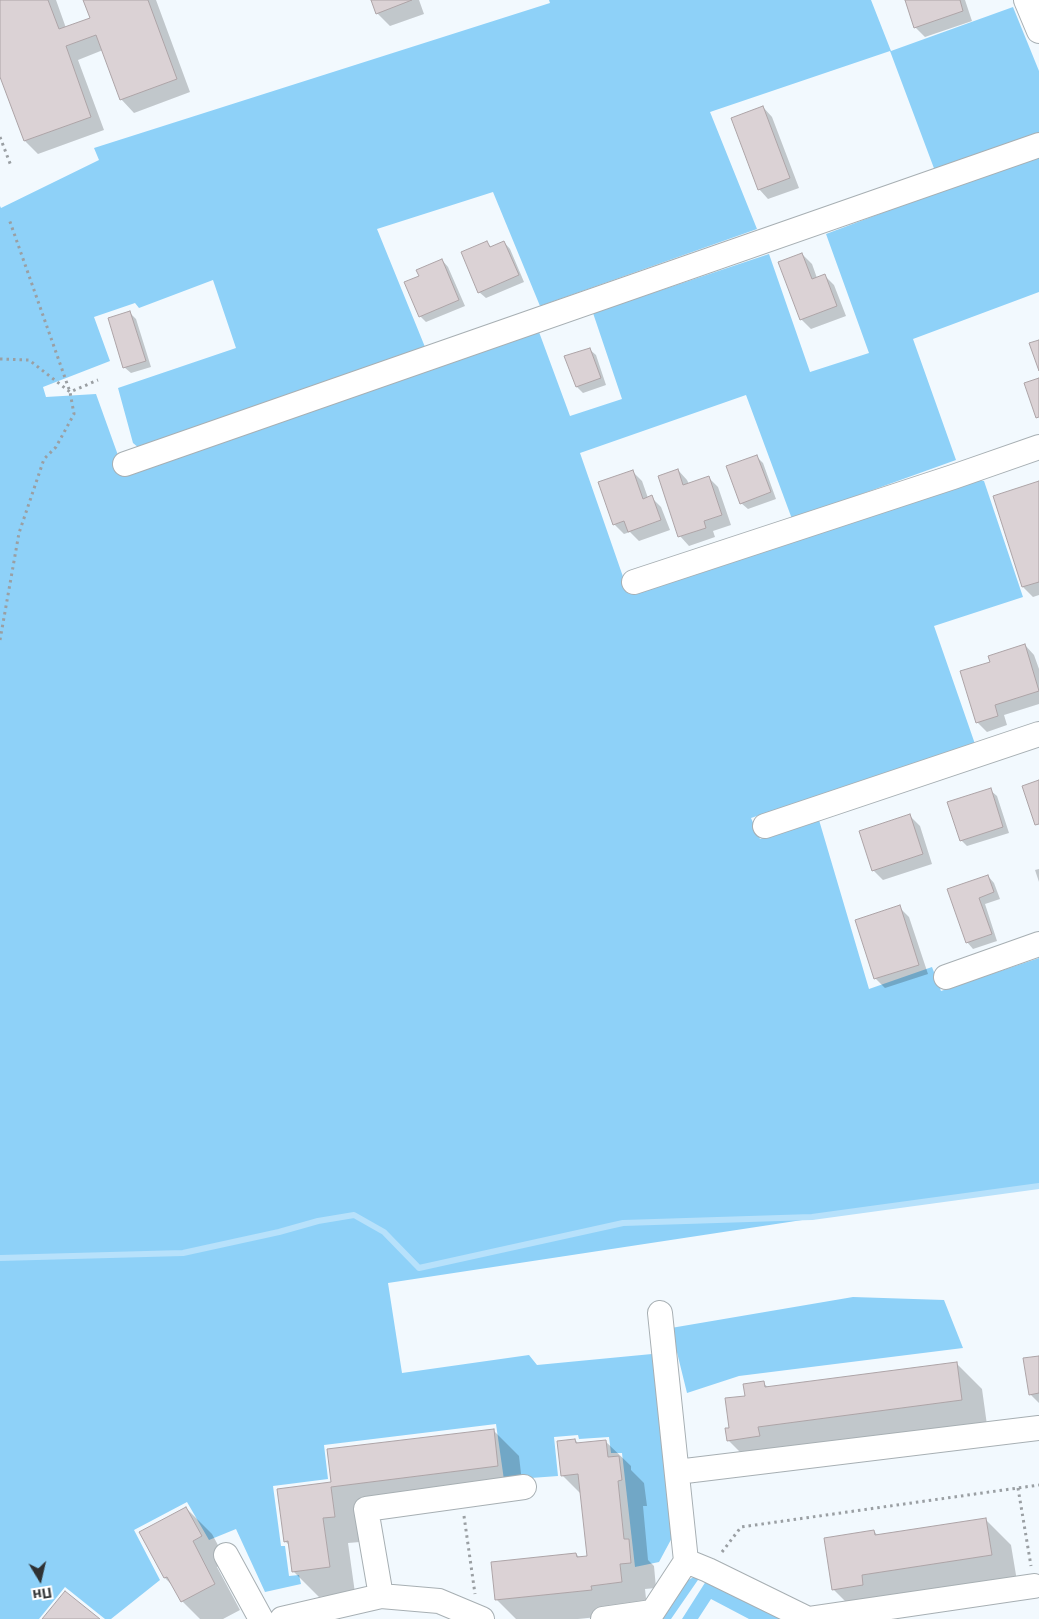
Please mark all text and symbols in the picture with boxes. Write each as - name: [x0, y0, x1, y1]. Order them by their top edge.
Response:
- north arrow: [15, 1554, 65, 1604]
- text: Пн: [31, 1583, 54, 1605]

